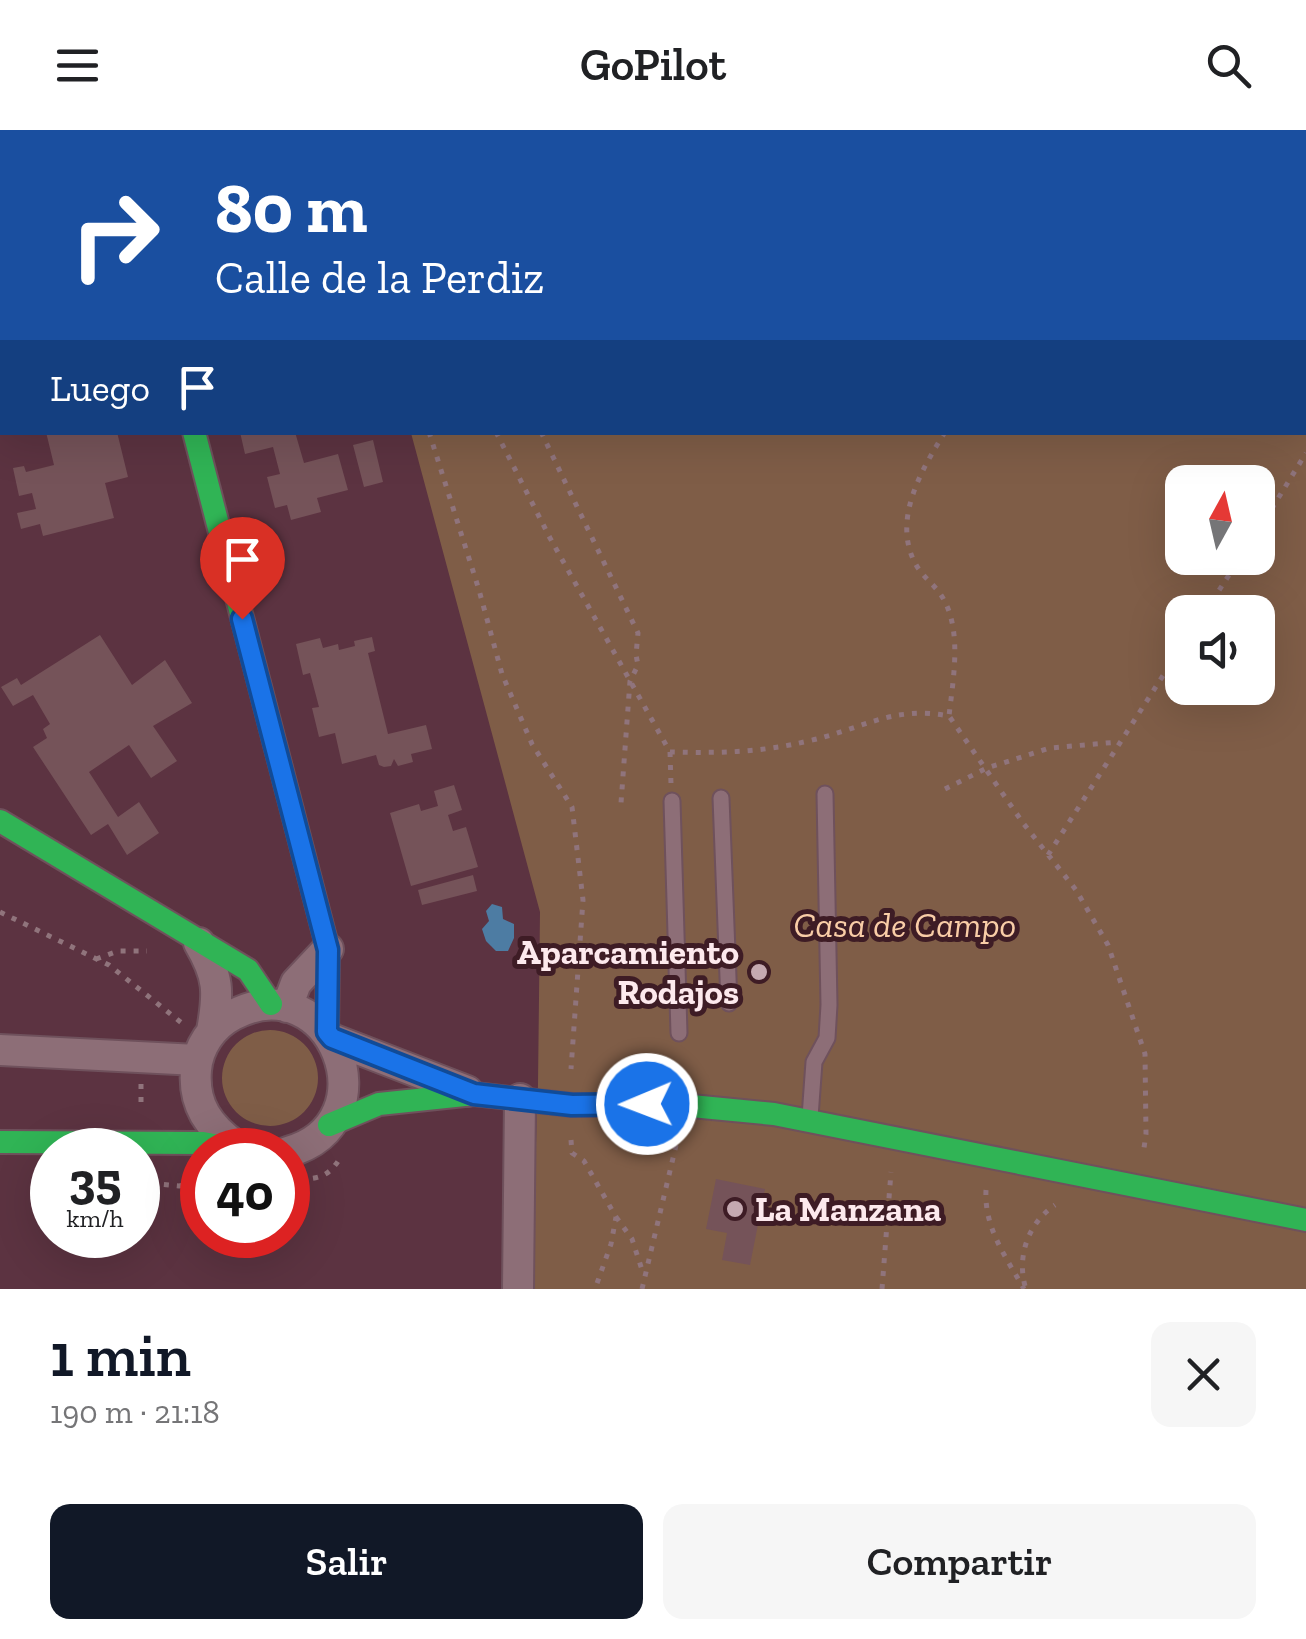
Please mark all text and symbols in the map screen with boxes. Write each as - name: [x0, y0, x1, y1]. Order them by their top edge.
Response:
- icon: menu: [50, 38, 105, 93]
- text: GoPilot: [580, 38, 726, 92]
- icon: search: [1201, 38, 1256, 93]
- text: 80 m: [215, 166, 367, 250]
- icon: right: [50, 170, 180, 300]
- text: Calle de la Perdiz: [215, 251, 544, 305]
- icon: arrive: [170, 360, 225, 415]
- text: Luego: [50, 365, 150, 411]
- north arrow: [1165, 465, 1275, 575]
- map controls: [1165, 465, 1275, 705]
- pin: [200, 517, 285, 620]
- icon: arrive: [215, 532, 270, 587]
- button: sound: [1165, 595, 1275, 705]
- park label: Casa de Campo: [794, 904, 1016, 946]
- place label: Aparcamiento Rodajos: [517, 931, 739, 1013]
- marker: Aparcamiento Rodajos: [748, 961, 770, 983]
- position arrow: [595, 1052, 699, 1156]
- speed limit sign: 40: [180, 1128, 310, 1258]
- text: 35: [69, 1151, 121, 1211]
- place label: La Manzana: [755, 1188, 942, 1230]
- marker: La Manzana: [724, 1198, 746, 1220]
- text: km/h: [66, 1203, 124, 1233]
- text: 1 min: [50, 1319, 191, 1391]
- button: close: [1151, 1322, 1256, 1427]
- text: 190 m · 21:18: [50, 1393, 220, 1431]
- button: Salir: [50, 1504, 643, 1619]
- button: Compartir: [663, 1504, 1256, 1619]

